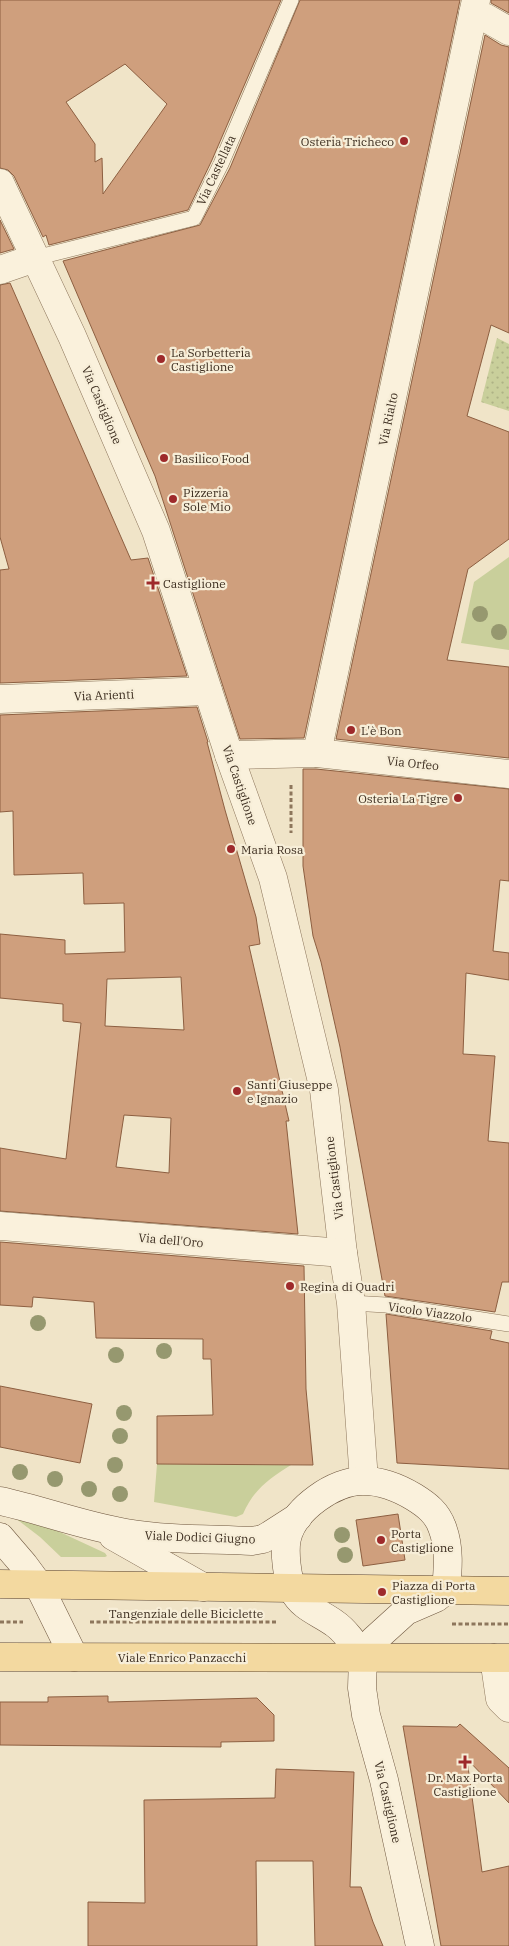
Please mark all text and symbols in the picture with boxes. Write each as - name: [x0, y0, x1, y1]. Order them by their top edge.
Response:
- street label: Via Castellata: [193, 132, 239, 208]
- place label: Osteria Tricheco: [301, 134, 394, 149]
- marker: Osteria Tricheco: [398, 135, 410, 147]
- place label: La Sorbetteria Castiglione: [171, 345, 251, 374]
- marker: La Sorbetteria Castiglione: [155, 353, 167, 365]
- street label: Via Castiglione: [79, 364, 125, 446]
- street label: Via Rialto: [375, 391, 401, 447]
- place label: Basilico Food: [174, 451, 249, 466]
- marker: Basilico Food: [158, 452, 170, 464]
- place label: Pizzeria Sole Mio: [183, 485, 231, 514]
- marker: Pizzeria Sole Mio: [167, 493, 179, 505]
- place label: Castiglione: [163, 576, 226, 591]
- marker: Castiglione: [147, 577, 159, 589]
- street label: Via Arienti: [74, 686, 135, 704]
- place label: L'è Bon: [361, 723, 402, 738]
- marker: L'è Bon: [345, 724, 357, 736]
- street label: Via Castiglione: [219, 743, 261, 827]
- street label: Via Orfeo: [386, 753, 440, 773]
- place label: Osteria La Tigre: [358, 791, 448, 806]
- marker: Osteria La Tigre: [452, 792, 464, 804]
- place label: Maria Rosa: [241, 842, 304, 857]
- marker: Maria Rosa: [225, 843, 237, 855]
- place label: Santi Giuseppe e Ignazio: [247, 1077, 333, 1106]
- marker: Santi Giuseppe e Ignazio: [231, 1085, 243, 1097]
- street label: Via Castiglione: [321, 1136, 347, 1220]
- street label: Via dell'Oro: [138, 1230, 204, 1250]
- place label: Regina di Quadri: [300, 1279, 395, 1294]
- marker: Regina di Quadri: [284, 1280, 296, 1292]
- street label: Vicolo Viazzolo: [387, 1299, 473, 1325]
- place label: Porta Castiglione: [391, 1526, 454, 1555]
- street label: Viale Dodici Giugno: [144, 1528, 256, 1546]
- marker: Porta Castiglione: [375, 1534, 387, 1546]
- place label: Piazza di Porta Castiglione: [392, 1578, 476, 1607]
- marker: Piazza di Porta Castiglione: [376, 1586, 388, 1598]
- street label: Tangenziale delle Biciclette: [109, 1606, 263, 1621]
- street label: Viale Enrico Panzacchi: [118, 1650, 247, 1665]
- marker: Dr. Max Porta Castiglione: [459, 1756, 471, 1768]
- street label: Via Castiglione: [371, 1760, 405, 1844]
- place label: Dr. Max Porta Castiglione: [427, 1770, 503, 1799]

